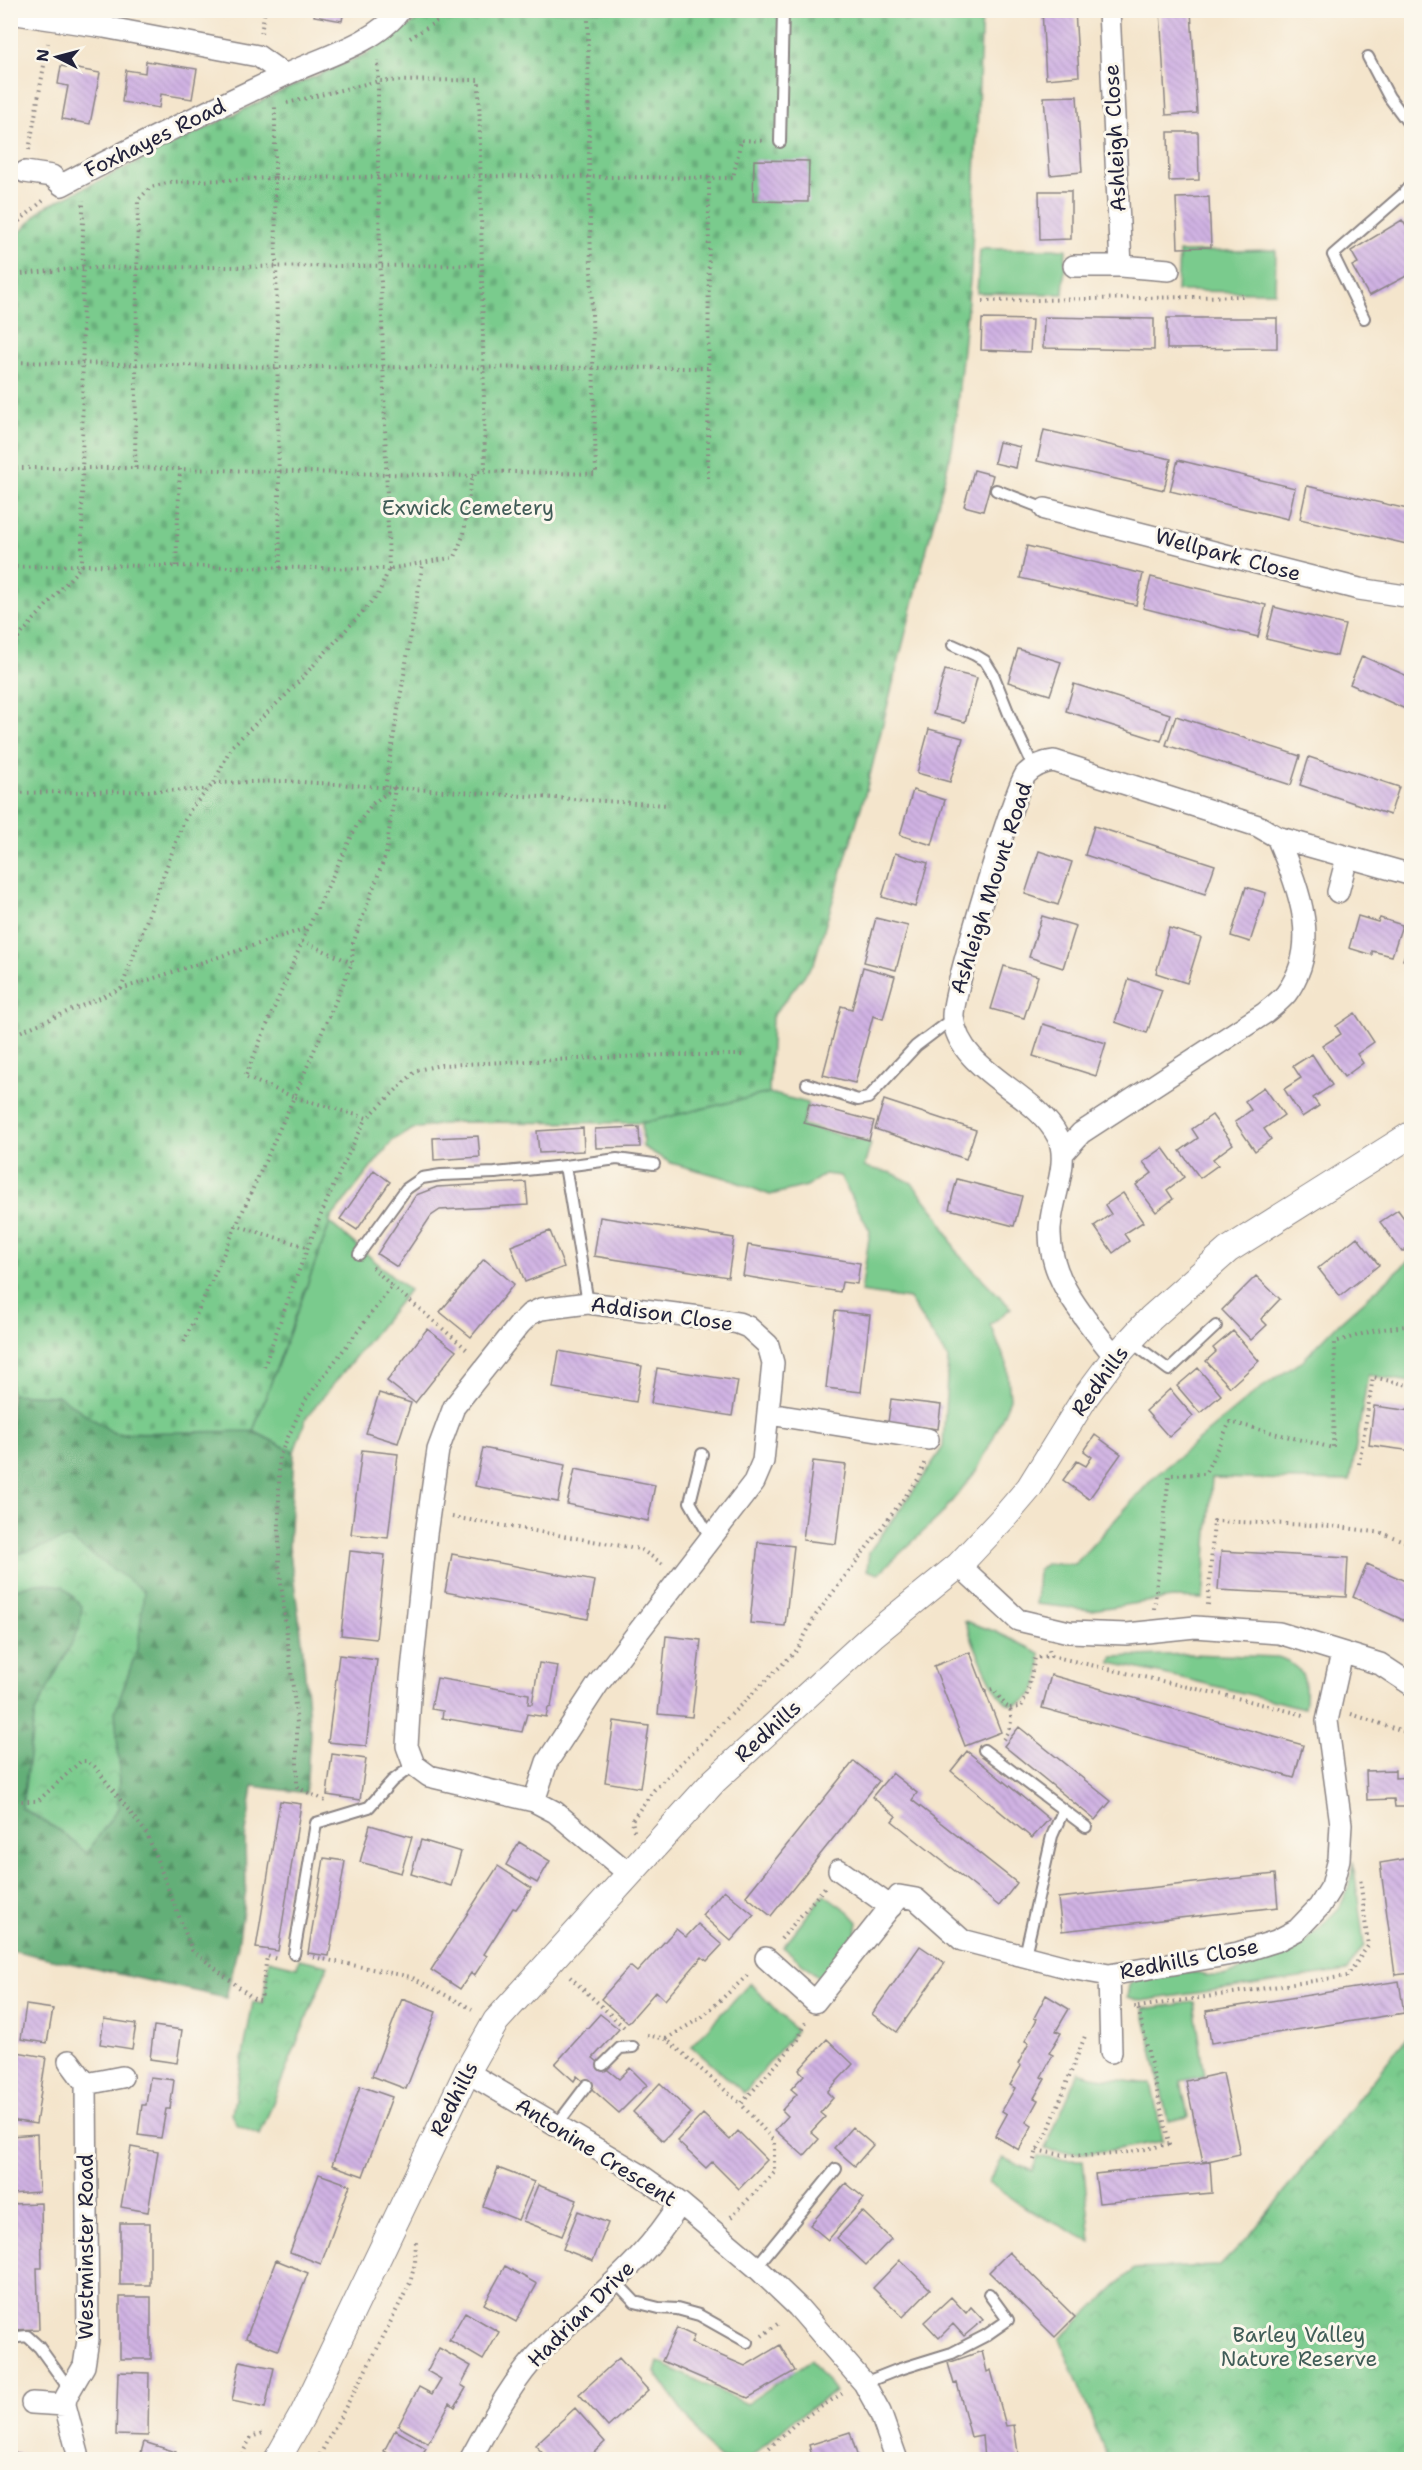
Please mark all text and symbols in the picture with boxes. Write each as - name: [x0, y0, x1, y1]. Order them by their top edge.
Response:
- north arrow: [27, 27, 87, 87]
- text: N: [31, 48, 54, 63]
- street label: Ashleigh Close: [1097, 63, 1133, 213]
- street label: Foxhayes Road: [80, 92, 230, 184]
- park label: Exwick Cemetery: [382, 494, 554, 522]
- street label: Wellpark Close: [1152, 522, 1304, 588]
- street label: Ashleigh Mount Road: [944, 779, 1038, 997]
- street label: Addison Close: [589, 1290, 735, 1338]
- street label: Redhills: [1065, 1340, 1135, 1422]
- street label: Redhills: [729, 1694, 807, 1768]
- street label: Redhills Close: [1117, 1932, 1261, 1986]
- street label: Redhills: [423, 2057, 485, 2141]
- street label: Antonine Crescent: [510, 2091, 682, 2213]
- street label: Westminster Road: [72, 2154, 100, 2340]
- street label: Hadrian Drive: [521, 2254, 641, 2374]
- park label: Barley Valley Nature Reserve: [1221, 2321, 1377, 2373]

